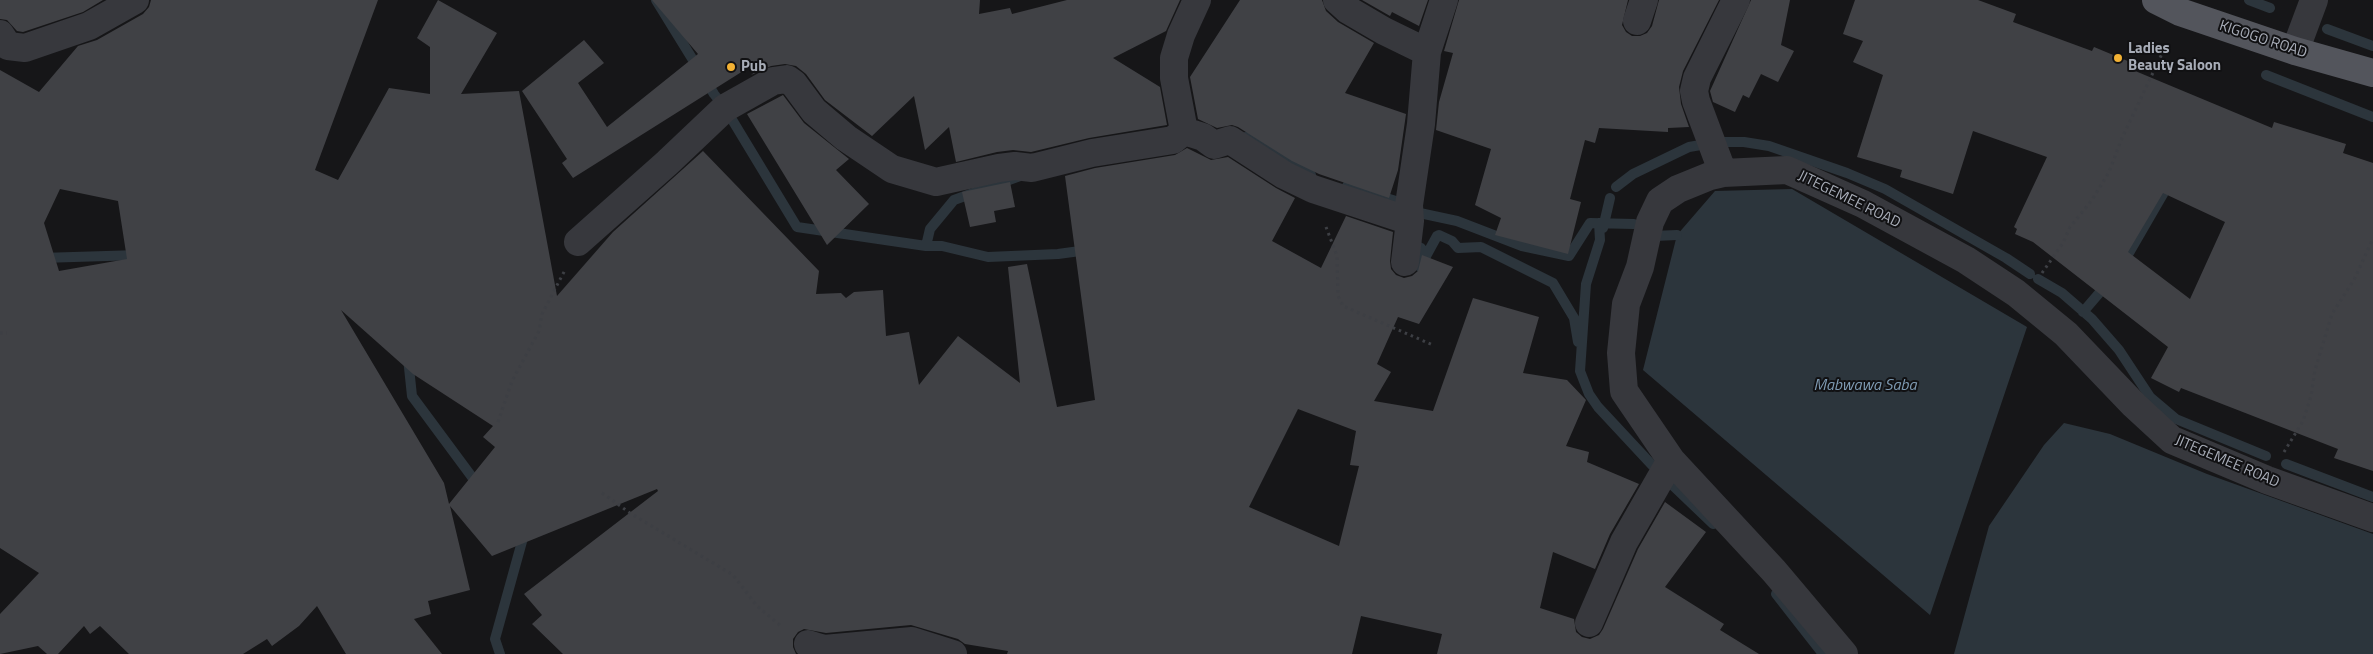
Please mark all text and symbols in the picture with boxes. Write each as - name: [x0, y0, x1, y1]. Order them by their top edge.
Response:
- street label: KIGOGO ROAD: [2217, 17, 2309, 63]
- place label: Ladies Beauty Saloon: [2128, 40, 2221, 75]
- marker: Ladies Beauty Saloon: [2112, 52, 2124, 64]
- place label: Pub: [741, 58, 766, 76]
- marker: Pub: [725, 61, 737, 73]
- street label: JITEGEMEE ROAD: [1795, 167, 1903, 233]
- water label: Mabwawa Saba: [1814, 376, 1916, 396]
- street label: JITEGEMEE ROAD: [2172, 432, 2282, 492]

